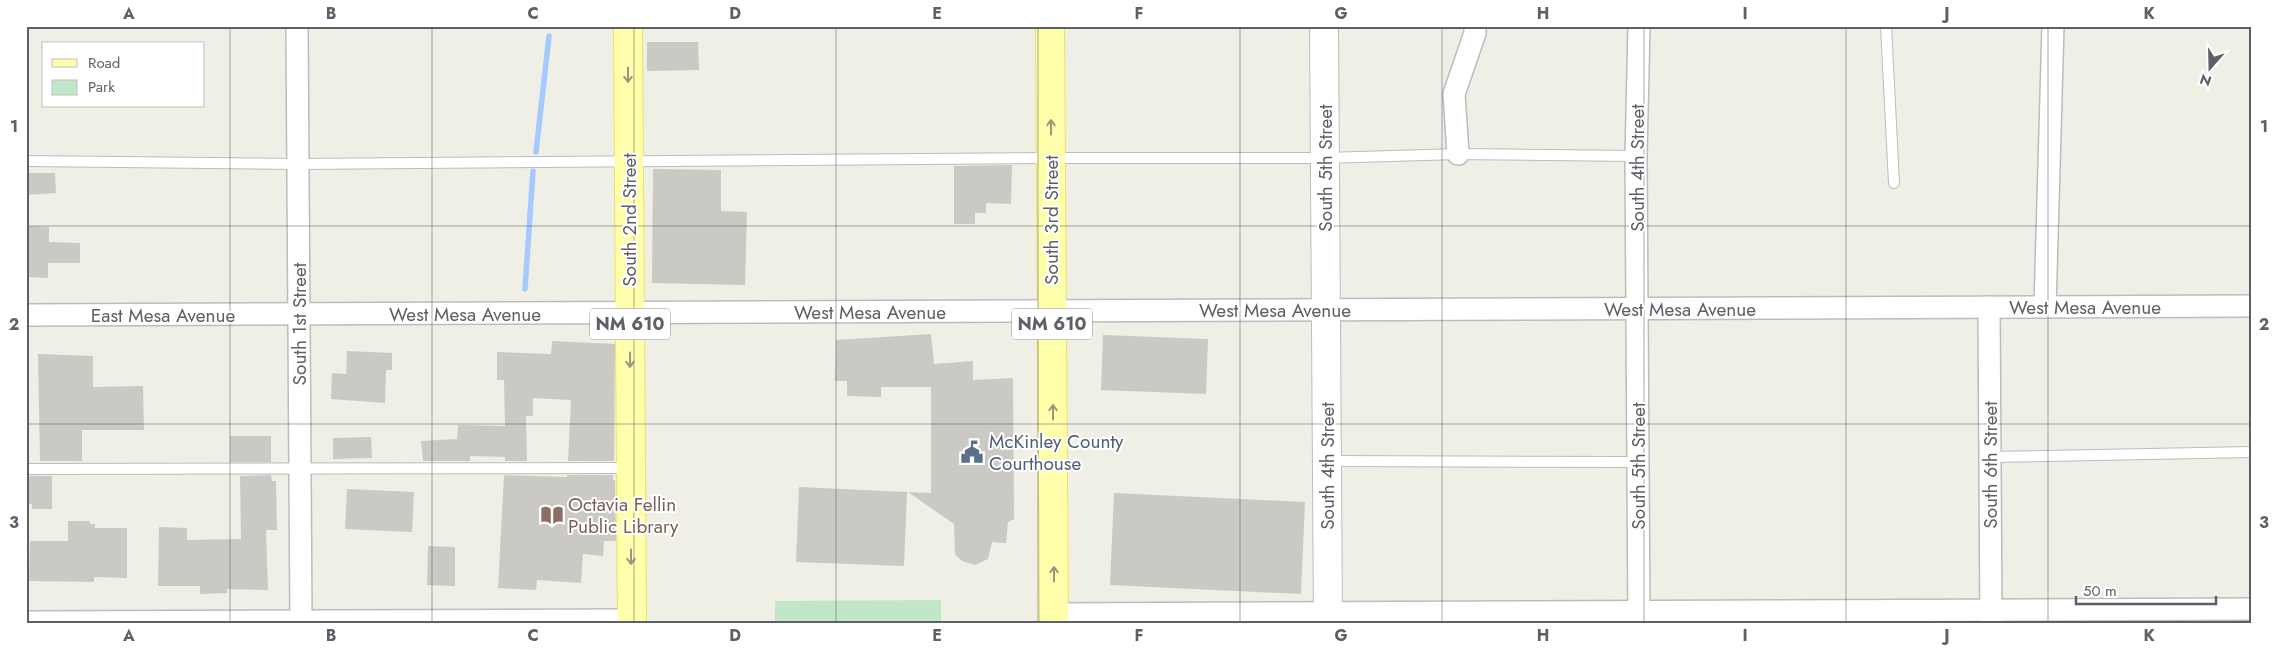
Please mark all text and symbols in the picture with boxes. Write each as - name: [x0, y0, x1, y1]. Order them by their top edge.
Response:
- text: A: [122, 2, 135, 25]
- text: B: [326, 2, 336, 25]
- text: C: [527, 2, 539, 25]
- text: D: [729, 2, 741, 25]
- text: E: [932, 2, 942, 25]
- text: F: [1135, 2, 1143, 25]
- text: G: [1334, 2, 1348, 25]
- text: H: [1537, 2, 1549, 25]
- text: I: [1742, 2, 1748, 25]
- text: J: [1941, 2, 1950, 25]
- text: K: [2143, 2, 2155, 25]
- legend: [42, 42, 205, 108]
- north arrow: [2186, 42, 2236, 92]
- text: Road: [88, 52, 120, 74]
- one-way arrow: [623, 66, 633, 83]
- text: N: [2197, 69, 2214, 92]
- text: Park: [88, 76, 115, 98]
- street label: South 5th Street: [1312, 104, 1339, 232]
- street label: South 4th Street: [1624, 104, 1651, 232]
- text: 1: [10, 115, 18, 138]
- text: 1: [2260, 115, 2268, 138]
- one-way arrow: [1046, 119, 1056, 135]
- street label: South 2nd Street: [616, 153, 643, 287]
- street label: South 3rd Street: [1038, 155, 1065, 285]
- street label: South 1st Street: [286, 262, 313, 385]
- street label: West Mesa Avenue: [2009, 294, 2161, 321]
- street label: West Mesa Avenue: [1604, 296, 1756, 323]
- street label: West Mesa Avenue: [1199, 297, 1351, 324]
- street label: West Mesa Avenue: [794, 299, 946, 326]
- street label: West Mesa Avenue: [389, 301, 541, 328]
- street label: East Mesa Avenue: [91, 302, 235, 329]
- road number: NM 610: [590, 308, 670, 339]
- road number: NM 610: [1012, 308, 1092, 339]
- text: 2: [9, 313, 19, 336]
- text: 2: [2259, 313, 2269, 336]
- one-way arrow: [625, 352, 635, 368]
- street label: South 6th Street: [1977, 401, 2004, 529]
- street label: South 4th Street: [1314, 402, 1341, 530]
- street label: South 5th Street: [1625, 402, 1652, 530]
- one-way arrow: [1048, 404, 1058, 420]
- place label: McKinley County Courthouse: [989, 428, 1124, 477]
- public building icon: McKinley County Courthouse: [959, 439, 985, 465]
- place label: Octavia Fellin Public Library: [568, 491, 679, 540]
- library icon: Octavia Fellin Public Library: [539, 502, 565, 528]
- text: 3: [9, 511, 19, 534]
- text: 3: [2259, 511, 2269, 534]
- one-way arrow: [626, 549, 636, 565]
- one-way arrow: [1049, 566, 1059, 582]
- scale bar: [2076, 574, 2216, 606]
- text: 50 m: [2083, 580, 2117, 602]
- text: A: [122, 624, 135, 647]
- text: B: [326, 624, 336, 647]
- text: C: [527, 624, 539, 647]
- text: D: [729, 624, 741, 647]
- text: E: [932, 624, 942, 647]
- text: F: [1135, 624, 1143, 647]
- text: G: [1334, 624, 1348, 647]
- text: H: [1537, 624, 1549, 647]
- text: I: [1742, 624, 1748, 647]
- text: J: [1941, 624, 1950, 647]
- text: K: [2143, 624, 2155, 647]

